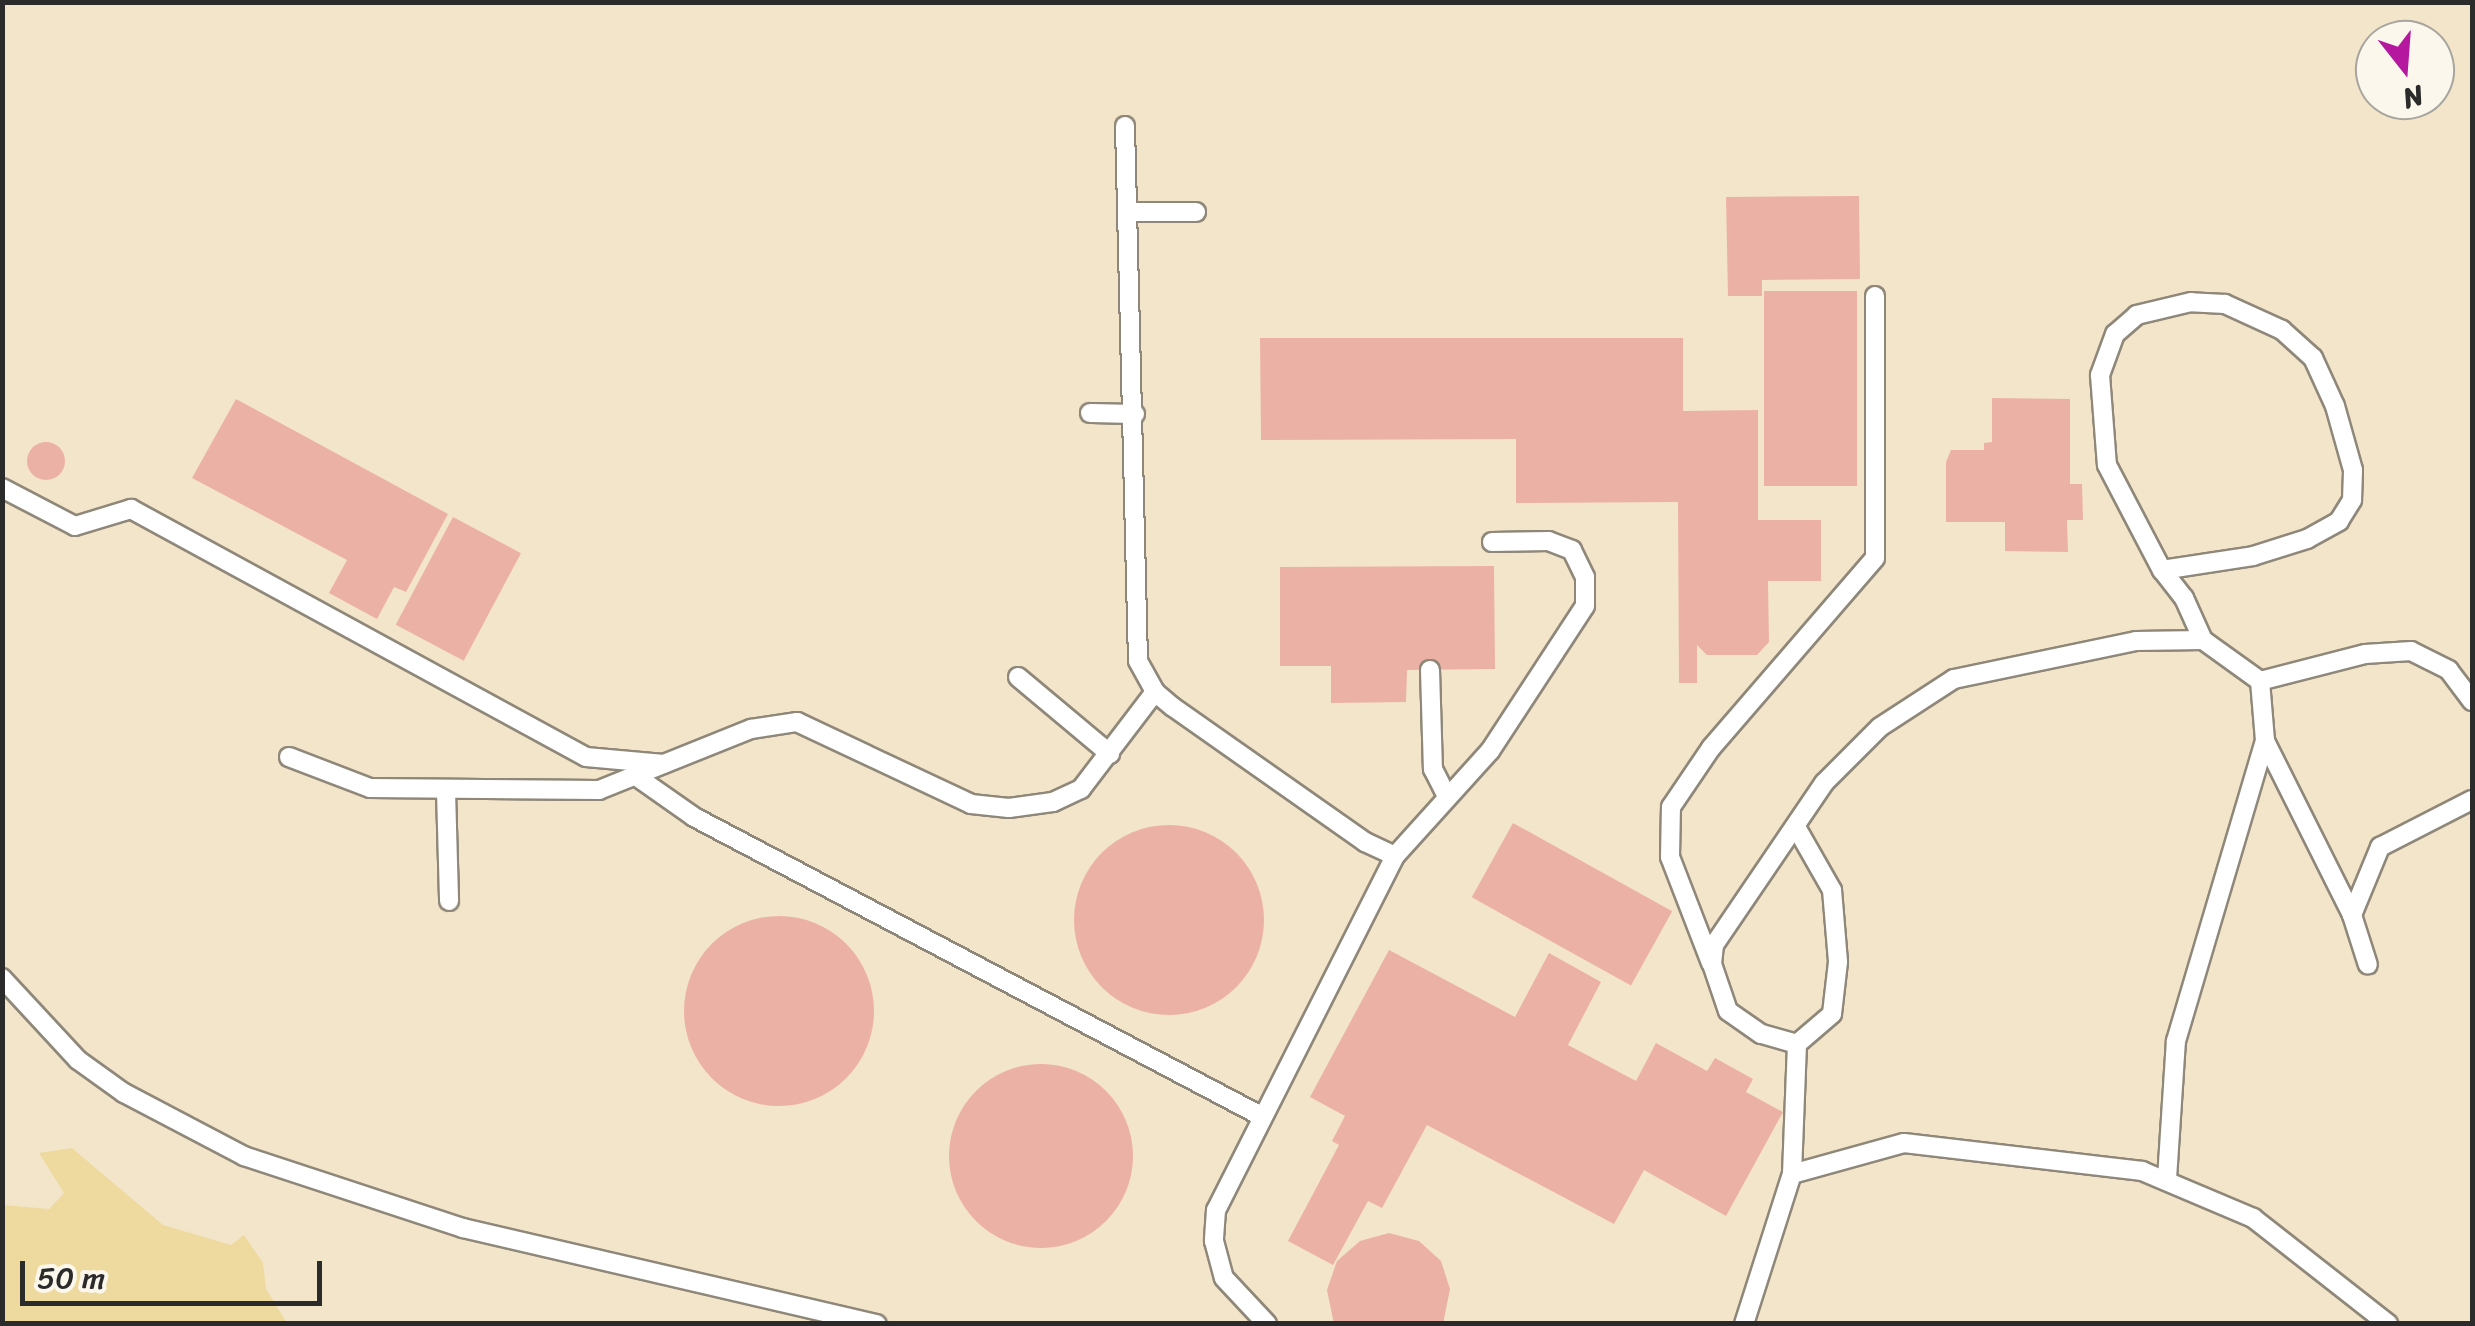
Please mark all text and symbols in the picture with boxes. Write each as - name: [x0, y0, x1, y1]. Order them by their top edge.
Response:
- north arrow: [2355, 20, 2455, 120]
- text: N: [2397, 71, 2430, 124]
- scale bar: [25, 1241, 328, 1303]
- text: 50 m: [37, 1251, 105, 1305]

